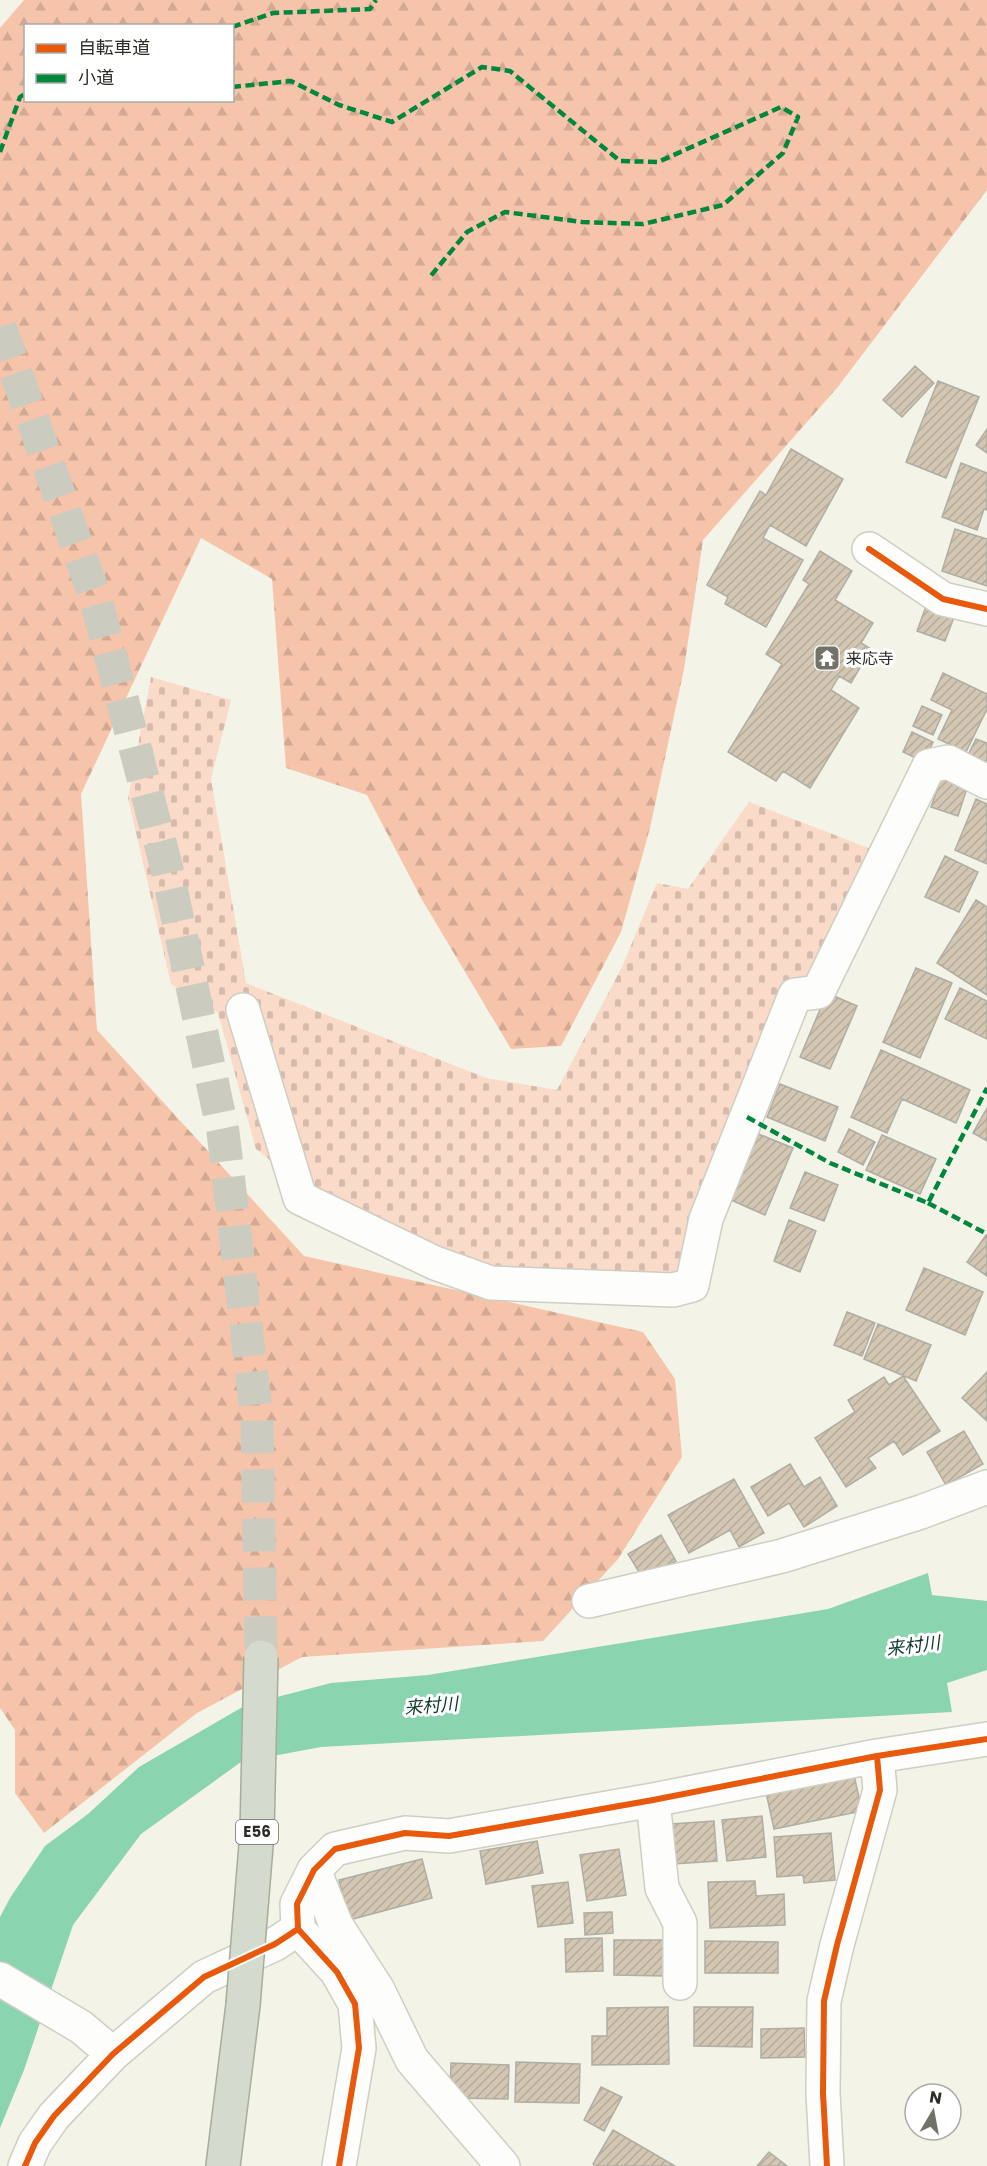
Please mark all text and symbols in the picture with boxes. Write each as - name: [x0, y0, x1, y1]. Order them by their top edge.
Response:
- legend: [24, 24, 234, 102]
- text: 自転車道: [78, 35, 150, 60]
- text: 小道: [78, 65, 114, 90]
- temple icon: 来応寺: [812, 643, 842, 673]
- place label: 来応寺: [846, 647, 894, 670]
- water label: 来村川: [885, 1630, 943, 1661]
- water label: 来村川: [403, 1691, 461, 1720]
- road number: E56: [236, 1820, 278, 1844]
- north arrow: [903, 2082, 963, 2142]
- text: N: [928, 2085, 943, 2110]

